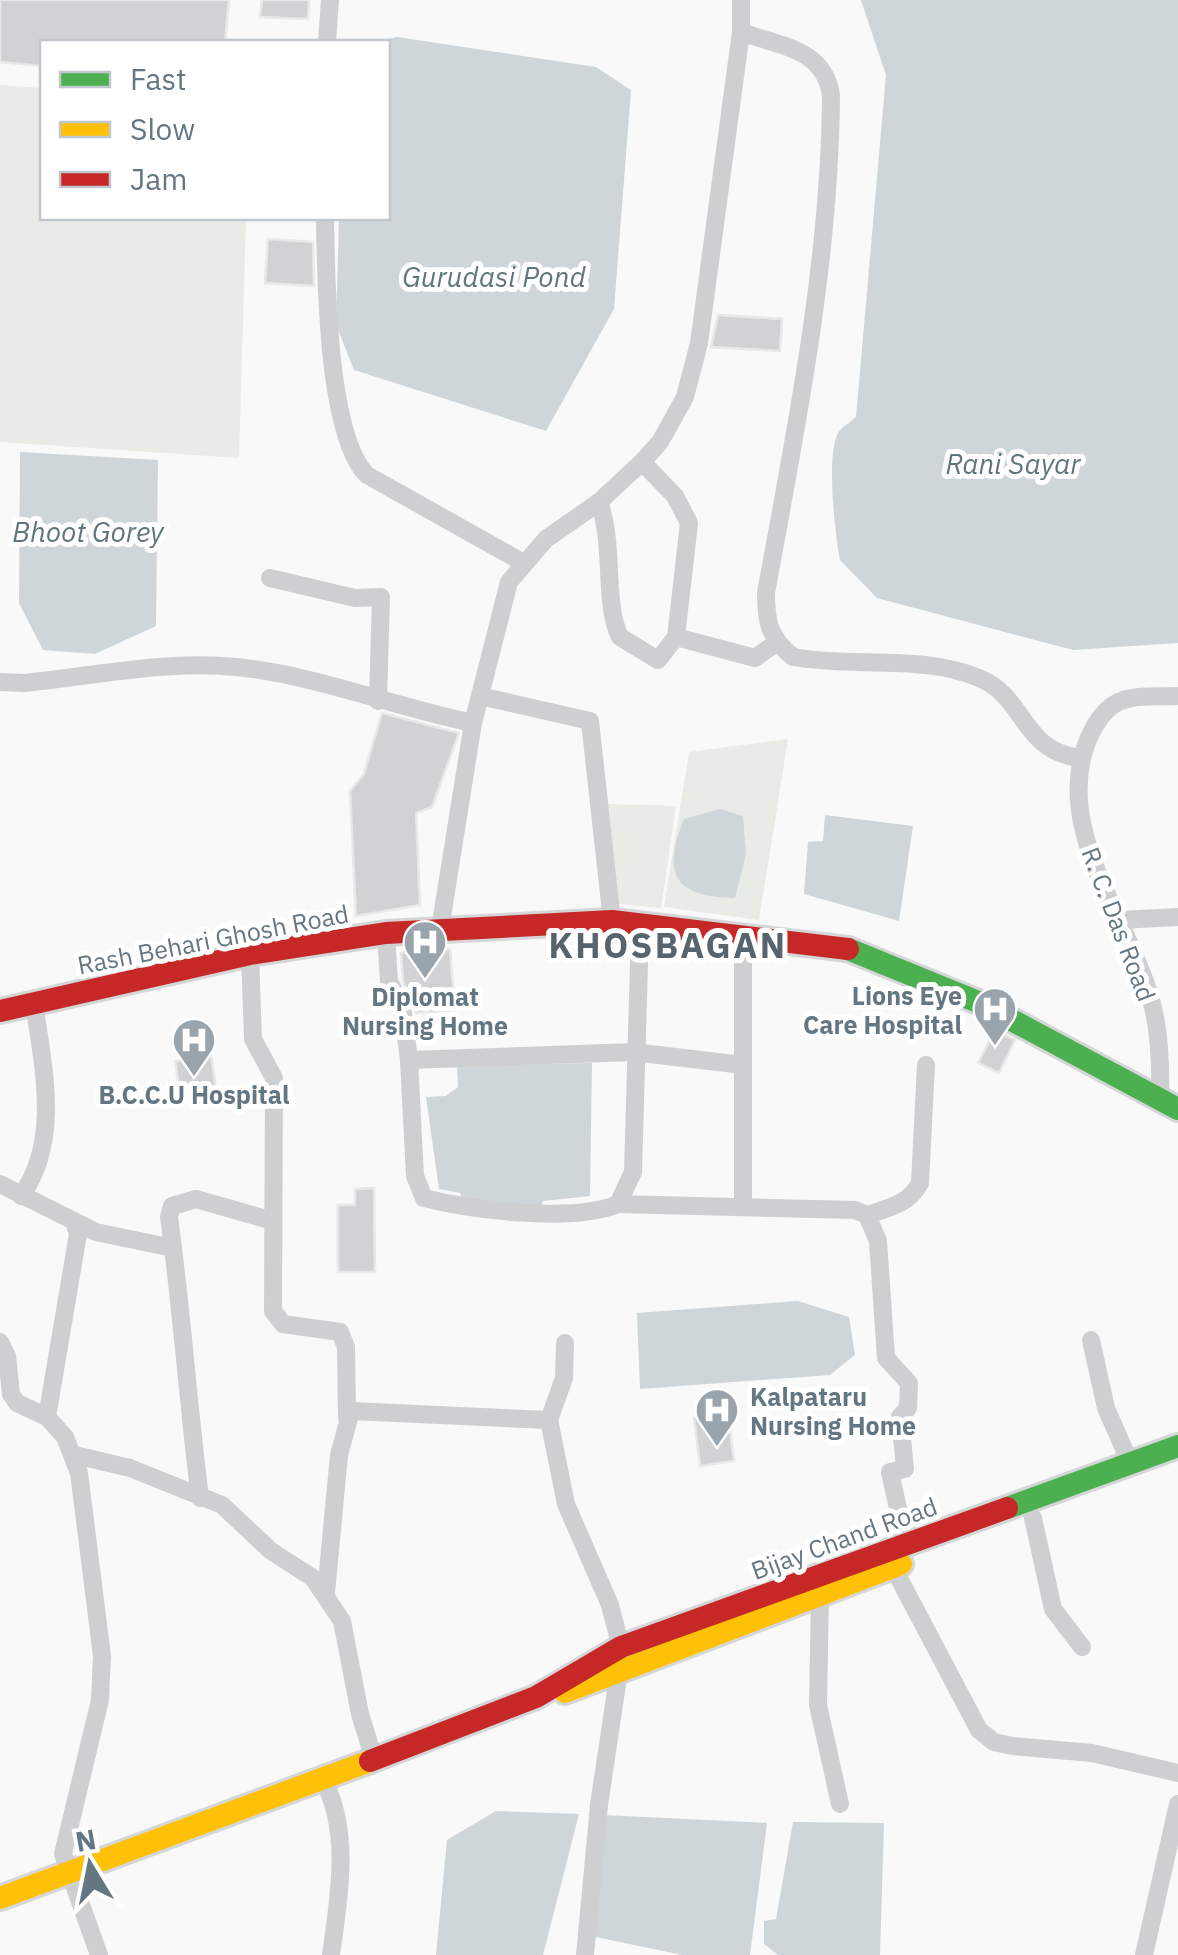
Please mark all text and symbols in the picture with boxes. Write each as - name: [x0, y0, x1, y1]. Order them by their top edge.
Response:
- legend: [40, 40, 390, 220]
- text: Fast: [130, 59, 187, 98]
- text: Slow: [130, 109, 195, 148]
- text: Jam: [130, 159, 188, 198]
- water label: Gurudasi Pond: [402, 258, 586, 295]
- water label: Rani Sayar: [946, 445, 1081, 482]
- water label: Bhoot Gorey: [12, 513, 165, 550]
- street label: R. C. Das Road: [1074, 842, 1164, 1006]
- street label: Rash Behari Ghosh Road: [75, 897, 351, 981]
- hospital icon: Diplomat Nursing Home: [402, 919, 448, 980]
- district label: KHOSBAGAN: [548, 922, 788, 968]
- place label: Lions Eye Care Hospital: [803, 979, 962, 1041]
- place label: Diplomat Nursing Home: [342, 980, 508, 1042]
- hospital icon: Lions Eye Care Hospital: [972, 986, 1018, 1047]
- hospital icon: B.C.C.U Hospital: [171, 1017, 217, 1078]
- place label: B.C.C.U Hospital: [98, 1078, 290, 1111]
- place label: Kalpataru Nursing Home: [750, 1380, 916, 1442]
- hospital icon: Kalpataru Nursing Home: [694, 1387, 740, 1448]
- street label: Bijay Chand Road: [746, 1489, 942, 1587]
- north arrow: [40, 1815, 140, 1915]
- text: N: [72, 1820, 99, 1860]

